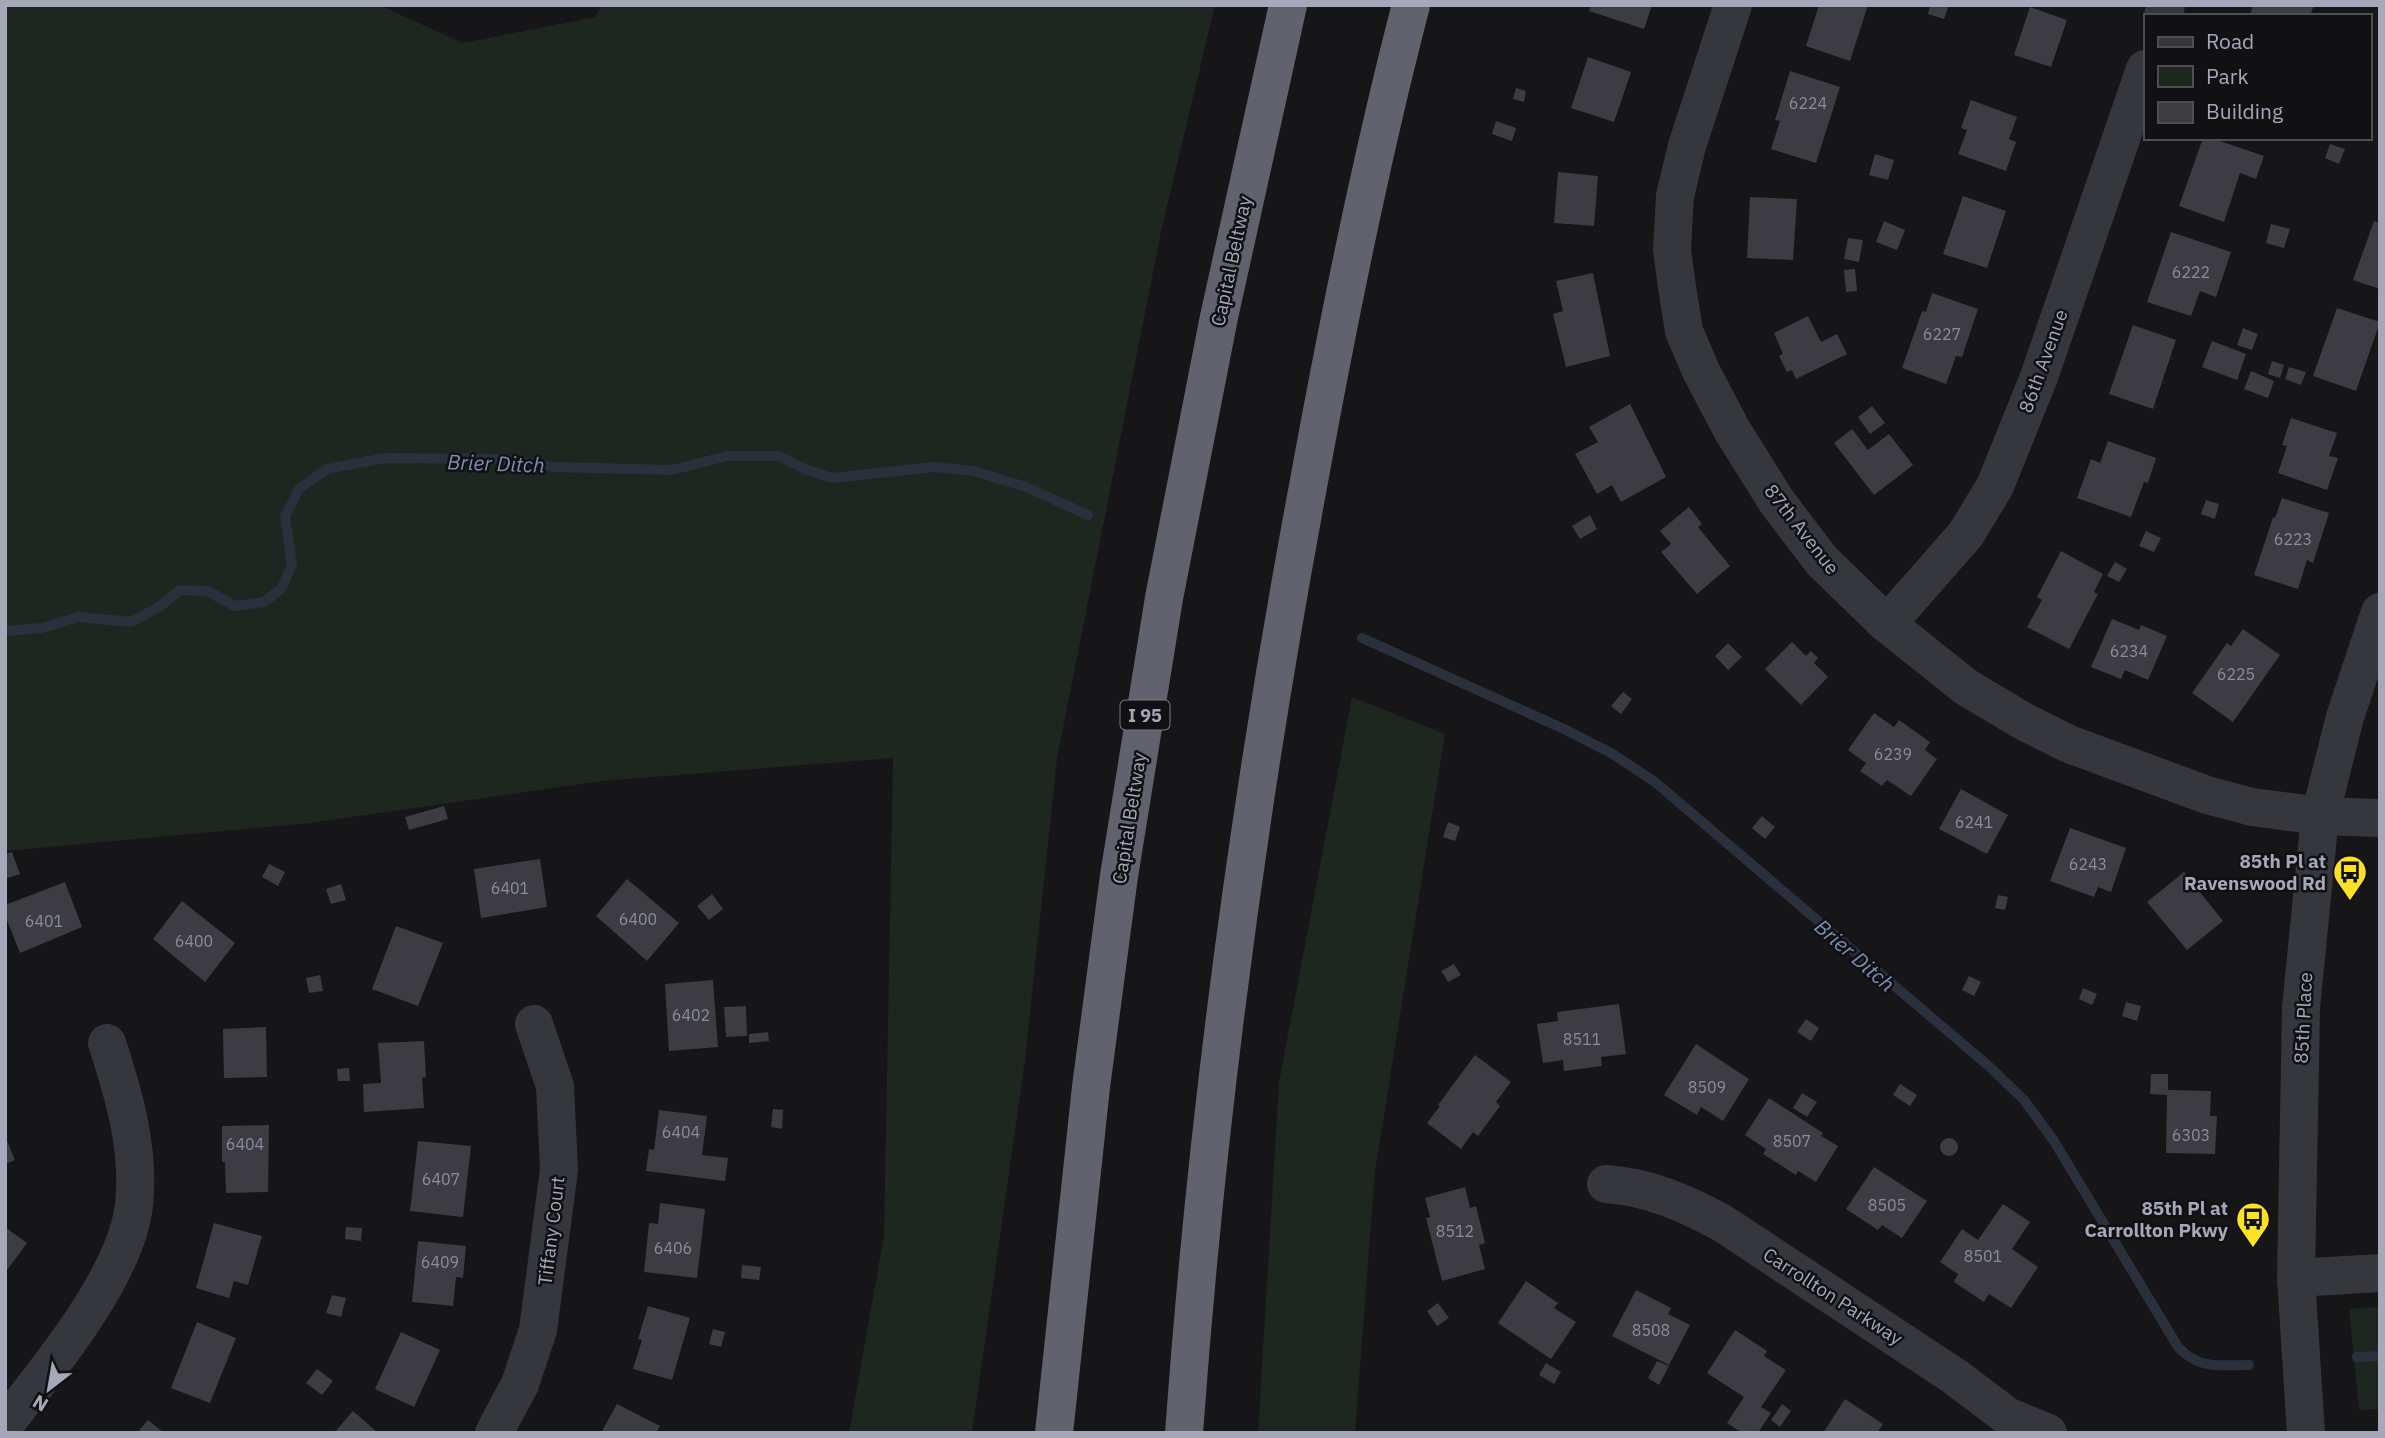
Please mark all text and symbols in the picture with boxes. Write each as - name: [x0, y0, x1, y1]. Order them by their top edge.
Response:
- legend: [2144, 14, 2371, 140]
- text: Road: [2206, 27, 2254, 55]
- text: Park: [2206, 62, 2249, 90]
- house number: 6224: [1789, 93, 1827, 113]
- text: Building: [2206, 97, 2283, 125]
- street label: Capital Beltway: [1205, 193, 1257, 328]
- house number: 6222: [2172, 262, 2210, 282]
- street label: 86th Avenue: [2013, 306, 2073, 416]
- house number: 6227: [1923, 324, 1961, 344]
- water label: Brier Ditch: [447, 447, 545, 479]
- street label: 87th Avenue: [1759, 479, 1845, 579]
- house number: 6223: [2274, 529, 2312, 549]
- house number: 6234: [2110, 641, 2148, 661]
- house number: 6225: [2217, 664, 2255, 684]
- road number: I 95: [1120, 700, 1170, 730]
- house number: 6239: [1874, 744, 1912, 764]
- street label: Capital Beltway: [1107, 750, 1151, 885]
- house number: 6241: [1955, 812, 1993, 832]
- place label: 85th Pl at Ravenswood Rd: [2184, 849, 2326, 895]
- bus stop icon: 85th Pl at Ravenswood Rd: [2331, 853, 2369, 902]
- house number: 6243: [2069, 854, 2107, 874]
- house number: 6401: [491, 878, 529, 898]
- house number: 6400: [619, 909, 657, 929]
- house number: 6401: [25, 911, 63, 931]
- water label: Brier Ditch: [1809, 912, 1901, 998]
- house number: 6400: [175, 931, 213, 951]
- street label: 85th Place: [2289, 972, 2317, 1064]
- house number: 6402: [672, 1005, 710, 1025]
- house number: 8511: [1563, 1029, 1601, 1049]
- house number: 8509: [1688, 1077, 1726, 1097]
- house number: 6404: [662, 1122, 700, 1142]
- house number: 6303: [2172, 1125, 2210, 1145]
- house number: 8507: [1773, 1131, 1811, 1151]
- house number: 6404: [226, 1134, 264, 1154]
- house number: 6407: [422, 1169, 460, 1189]
- street label: Tiffany Court: [532, 1175, 570, 1287]
- house number: 8505: [1868, 1195, 1906, 1215]
- place label: 85th Pl at Carrollton Pkwy: [2084, 1196, 2229, 1242]
- bus stop icon: 85th Pl at Carrollton Pkwy: [2234, 1200, 2272, 1249]
- house number: 8512: [1436, 1221, 1474, 1241]
- house number: 6406: [654, 1238, 692, 1258]
- street label: Carrollton Parkway: [1759, 1242, 1908, 1350]
- house number: 8501: [1964, 1246, 2002, 1266]
- house number: 6409: [421, 1252, 459, 1272]
- house number: 8508: [1632, 1320, 1670, 1340]
- north arrow: [14, 1354, 84, 1424]
- text: N: [28, 1390, 52, 1417]

